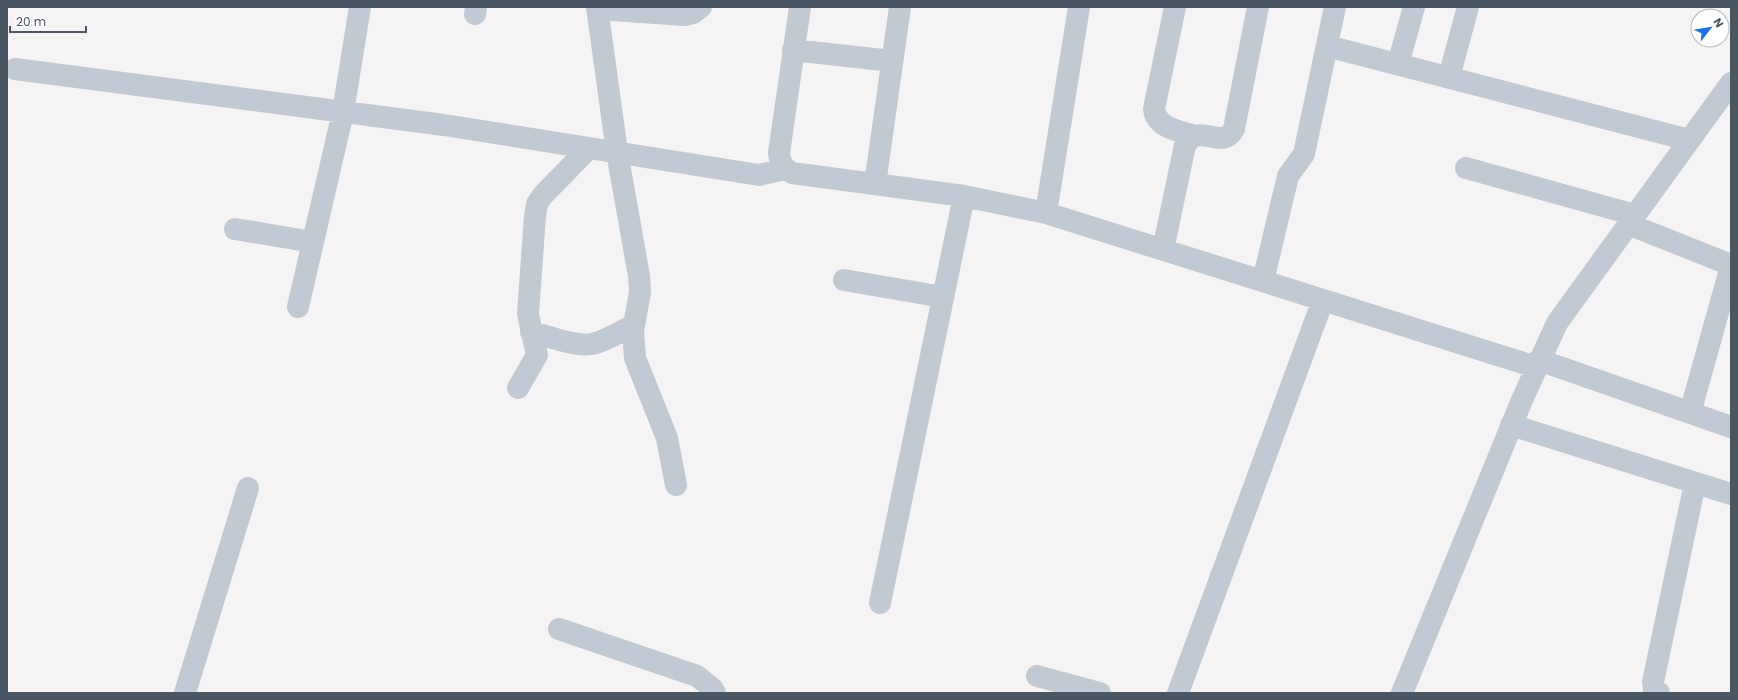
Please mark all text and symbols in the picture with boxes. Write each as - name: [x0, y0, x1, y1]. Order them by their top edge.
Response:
- scale bar: [10, 8, 86, 34]
- north arrow: [1690, 8, 1730, 48]
- text: 20 m: [16, 13, 46, 30]
- text: N: [1710, 15, 1728, 31]

